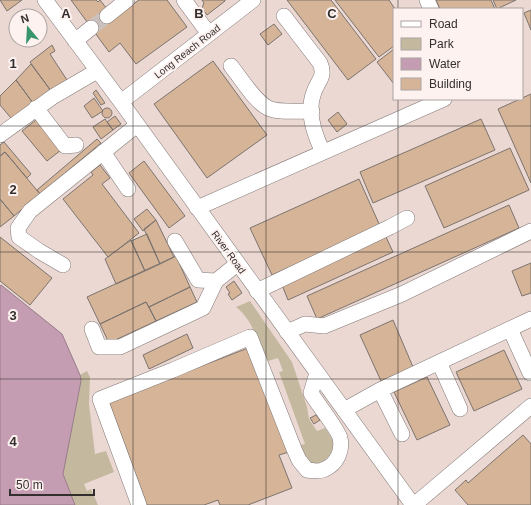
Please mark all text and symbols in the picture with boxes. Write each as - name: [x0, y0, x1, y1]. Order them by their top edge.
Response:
- text: A: [61, 6, 71, 21]
- text: B: [194, 6, 204, 21]
- text: C: [327, 6, 337, 21]
- north arrow: [8, 8, 48, 48]
- legend: [393, 8, 523, 100]
- text: N: [19, 12, 31, 25]
- text: Road: [429, 17, 458, 31]
- street label: Long Reach Road: [152, 22, 222, 81]
- text: Park: [429, 37, 455, 51]
- text: 1: [9, 56, 17, 71]
- text: Water: [429, 57, 461, 71]
- text: Building: [429, 77, 472, 91]
- text: 2: [9, 182, 17, 197]
- street label: River Road: [209, 229, 248, 276]
- text: 3: [9, 308, 17, 323]
- text: 4: [9, 434, 17, 449]
- scale bar: [10, 471, 94, 497]
- text: 50 m: [16, 478, 43, 492]

